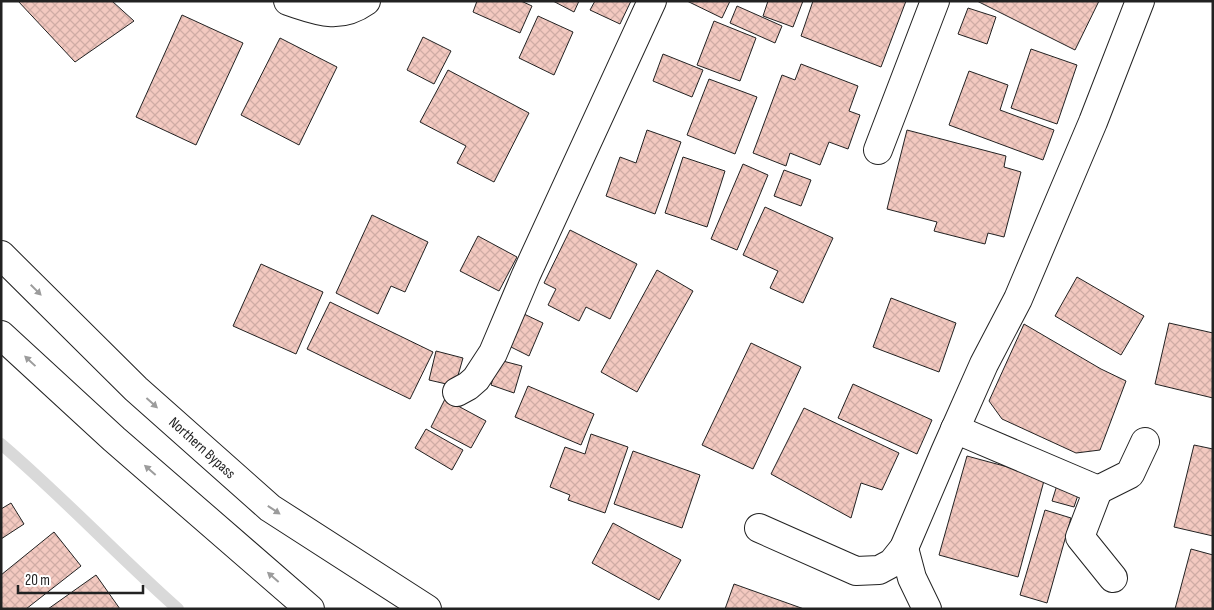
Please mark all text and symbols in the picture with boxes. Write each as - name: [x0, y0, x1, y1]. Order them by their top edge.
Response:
- one-way arrow: [30, 283, 42, 295]
- one-way arrow: [24, 355, 36, 367]
- one-way arrow: [145, 397, 157, 409]
- street label: Northern Bypass: [165, 413, 239, 483]
- one-way arrow: [144, 465, 157, 476]
- one-way arrow: [267, 506, 281, 515]
- scale bar: [18, 562, 142, 594]
- text: 20 m: [25, 571, 50, 590]
- one-way arrow: [267, 572, 279, 583]

